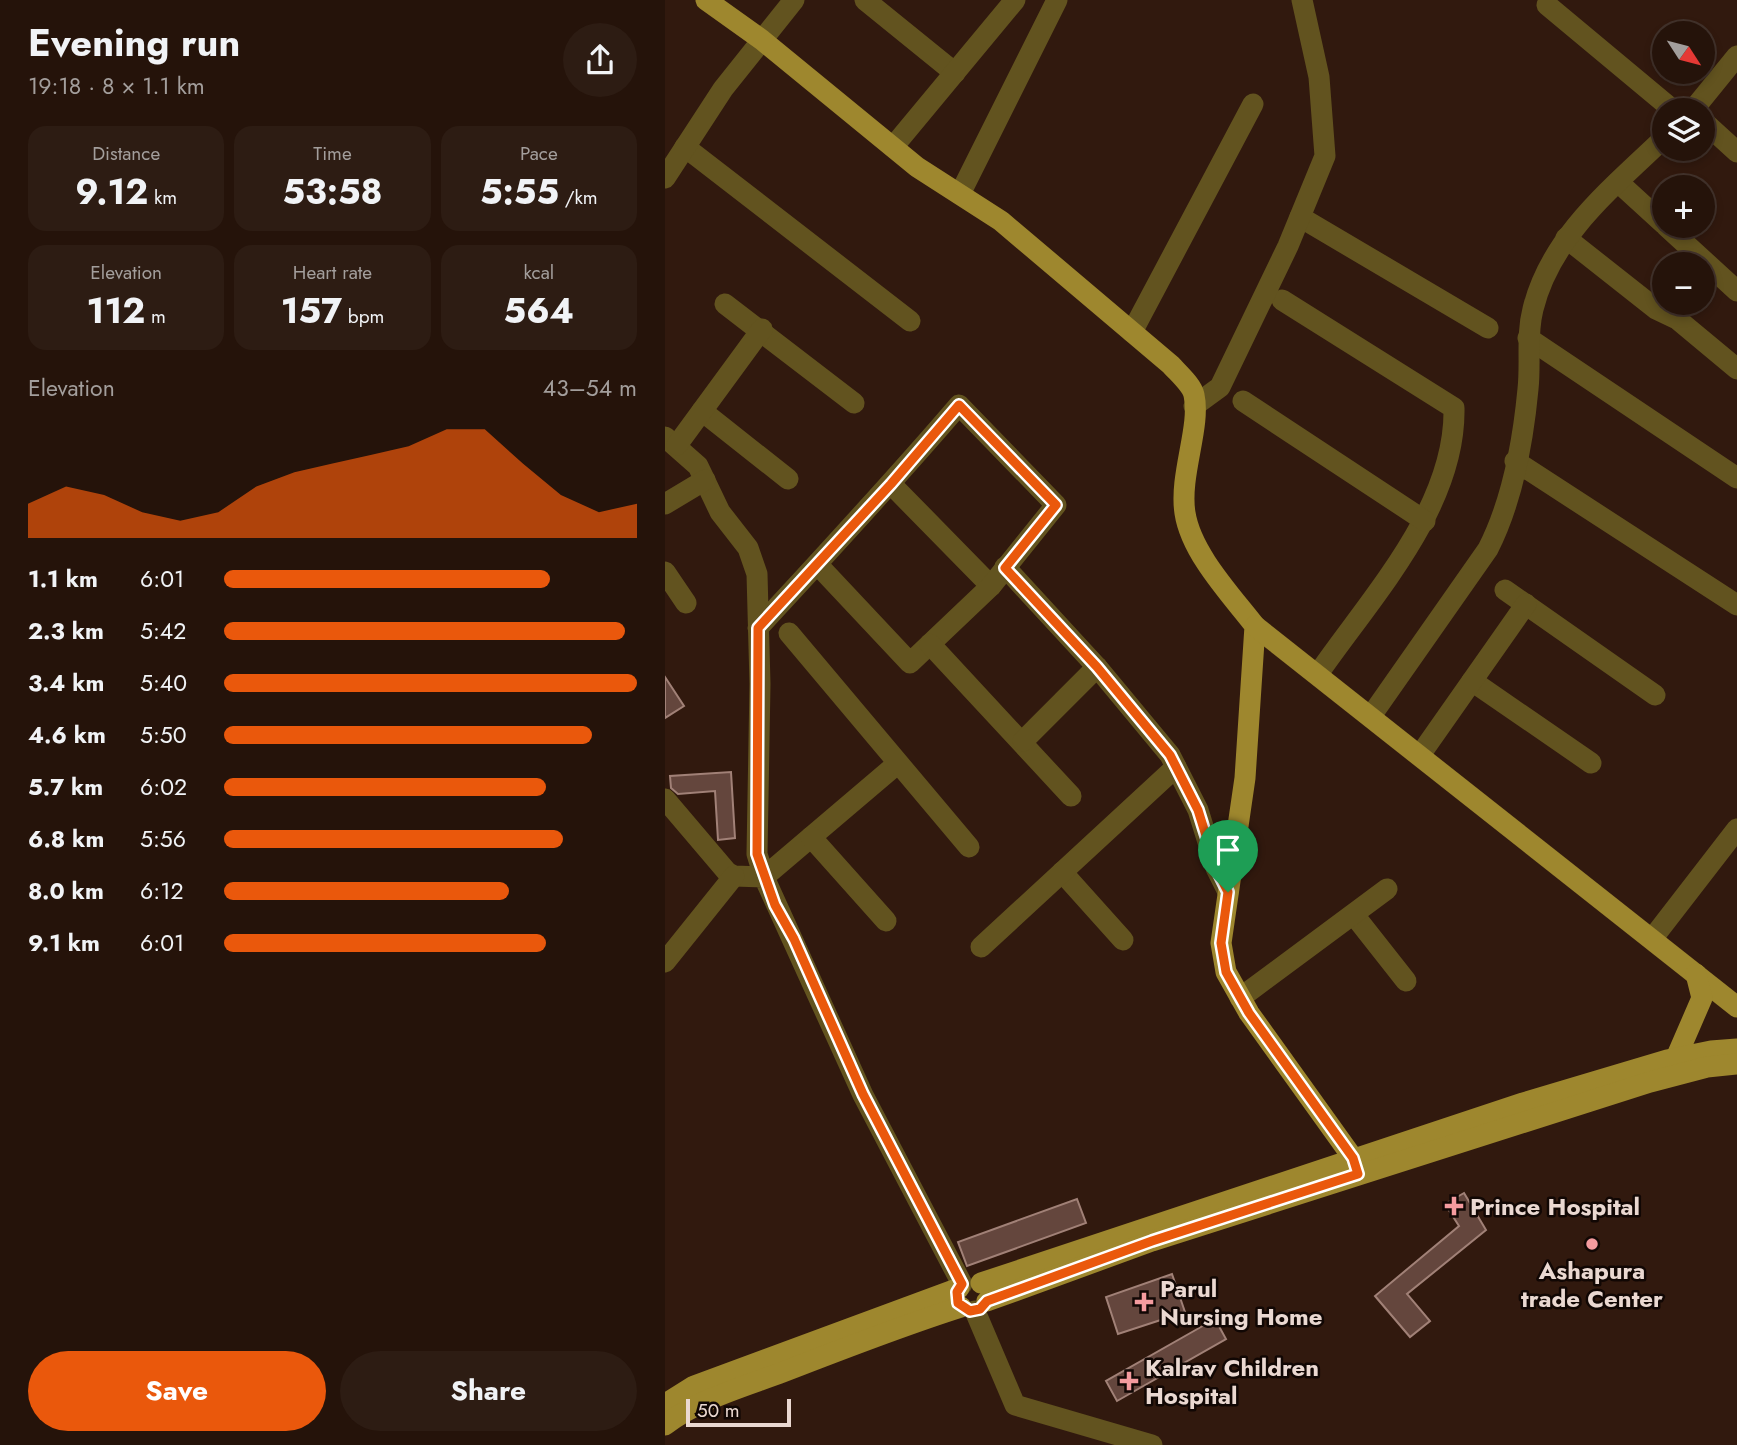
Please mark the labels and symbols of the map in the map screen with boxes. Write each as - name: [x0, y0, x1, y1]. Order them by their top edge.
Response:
- north arrow: [1652, 21, 1715, 84]
- pin: [1198, 820, 1258, 892]
- place label: Prince Hospital: [1470, 1189, 1640, 1224]
- marker: Prince Hospital: [1444, 1196, 1464, 1216]
- marker: Ashapura trade Center: [1584, 1236, 1600, 1252]
- place label: Ashapura trade Center: [1521, 1253, 1663, 1316]
- place label: Parul Nursing Home: [1160, 1271, 1322, 1334]
- marker: Parul Nursing Home: [1134, 1292, 1154, 1312]
- place label: Kalrav Children Hospital: [1145, 1350, 1319, 1413]
- marker: Kalrav Children Hospital: [1119, 1371, 1139, 1391]
- scale bar: [686, 1396, 791, 1428]

